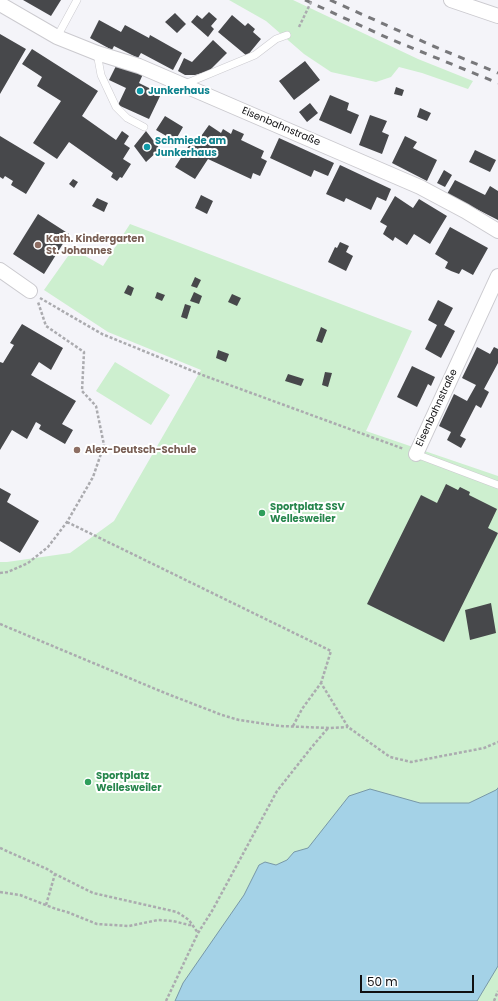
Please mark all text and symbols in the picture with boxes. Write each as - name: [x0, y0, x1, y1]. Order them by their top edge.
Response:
- place label: Junkerhaus: [148, 85, 210, 97]
- marker: Junkerhaus: [135, 86, 145, 96]
- street label: Eisenbahnstraße: [240, 105, 322, 149]
- place label: Schmiede am Junkerhaus: [155, 135, 226, 158]
- marker: Schmiede am Junkerhaus: [142, 142, 152, 152]
- place label: Kath. Kindergarten St. Johannes: [46, 233, 144, 256]
- marker: Kath. Kindergarten St. Johannes: [33, 240, 43, 250]
- street label: Eisenbahnstraße: [414, 367, 460, 449]
- place label: Alex-Deutsch-Schule: [85, 444, 196, 456]
- marker: Alex-Deutsch-Schule: [72, 445, 82, 455]
- place label: Sportplatz SSV Wellesweiler: [270, 501, 345, 524]
- marker: Sportplatz SSV Wellesweiler: [257, 508, 267, 518]
- place label: Sportplatz Wellesweiler: [96, 770, 161, 794]
- marker: Sportplatz Wellesweiler: [83, 777, 93, 787]
- scale bar: [362, 967, 476, 993]
- text: 50 m: [367, 973, 398, 990]

